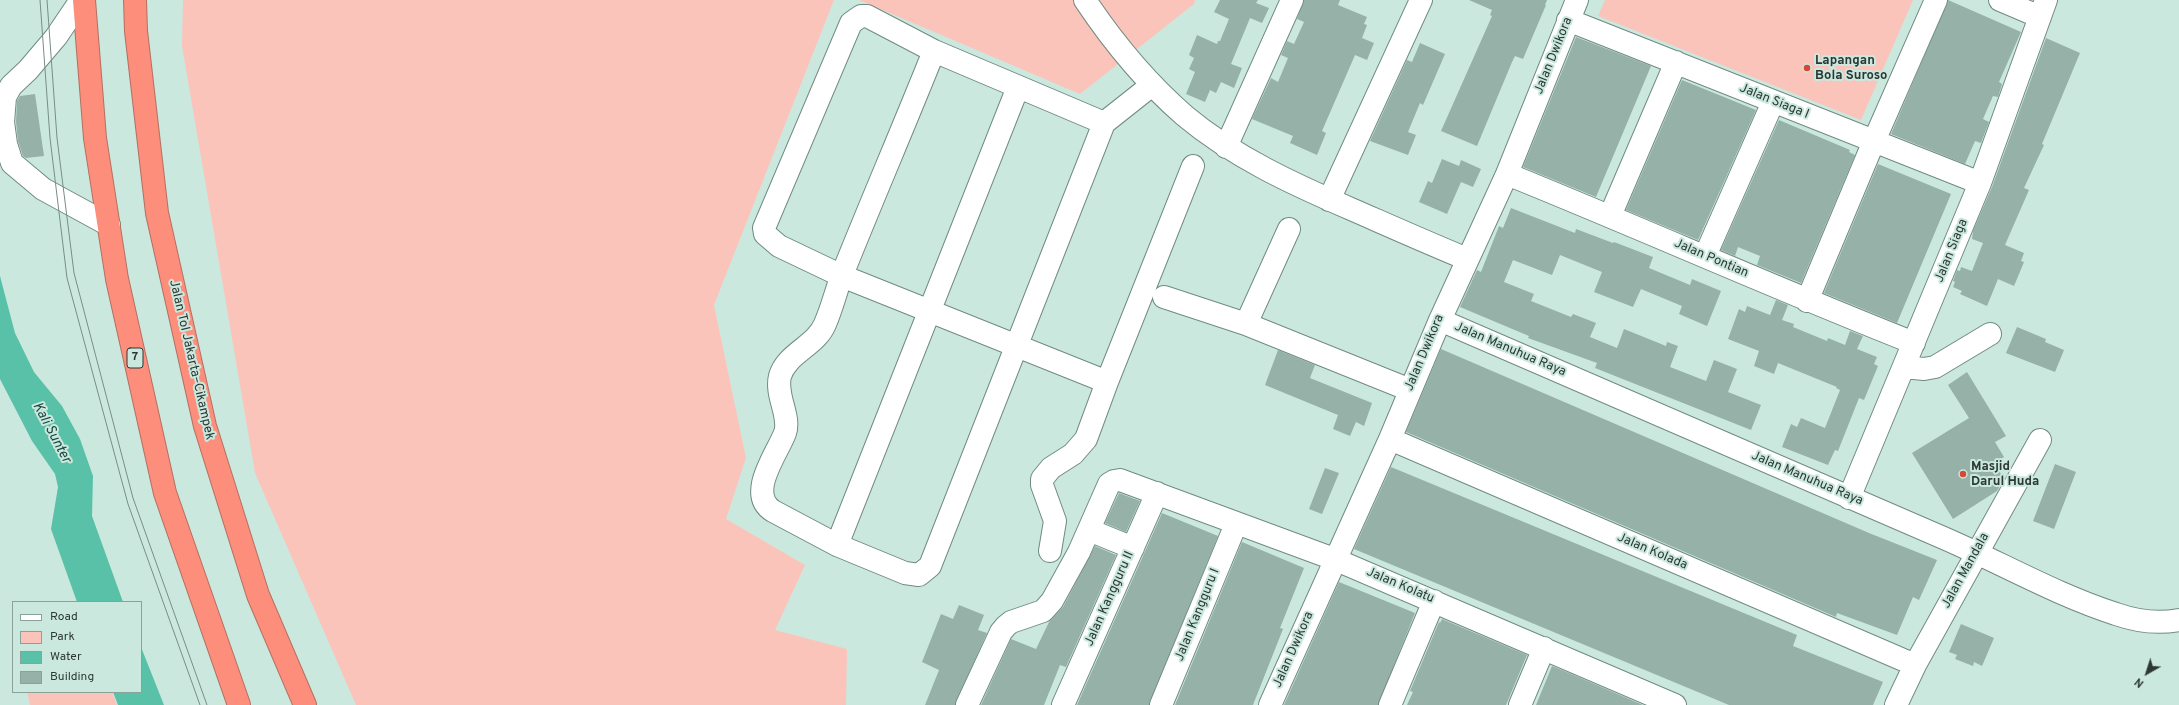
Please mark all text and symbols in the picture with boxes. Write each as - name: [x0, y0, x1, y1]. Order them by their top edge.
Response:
- street label: Jalan Dwikora: [1532, 15, 1576, 97]
- place label: Lapangan Bola Suroso: [1815, 53, 1887, 84]
- marker: Lapangan Bola Suroso: [1802, 63, 1812, 73]
- street label: Jalan Siaga I: [1737, 81, 1811, 123]
- street label: Jalan Siaga: [1932, 217, 1972, 285]
- street label: Jalan Pontian: [1671, 236, 1751, 282]
- street label: Jalan Tol Jakarta–Cikampek: [165, 278, 217, 442]
- street label: Jalan Dwikora: [1402, 312, 1448, 394]
- street label: Jalan Manuhua Raya: [1452, 319, 1568, 381]
- road number: 7: [127, 348, 143, 368]
- water label: Kali Sunter: [28, 400, 74, 466]
- street label: Jalan Manuhua Raya: [1749, 448, 1865, 510]
- place label: Masjid Darul Huda: [1971, 459, 2039, 490]
- marker: Masjid Darul Huda: [1958, 469, 1968, 479]
- street label: Jalan Kolada: [1615, 530, 1689, 574]
- street label: Jalan Mandala: [1939, 531, 1993, 611]
- street label: Jalan Kangguru II: [1082, 549, 1138, 649]
- street label: Jalan Kolatu: [1364, 565, 1436, 607]
- street label: Jalan Kangguru I: [1172, 566, 1224, 664]
- legend: [12, 601, 142, 693]
- text: Road: [50, 609, 78, 625]
- street label: Jalan Dwikora: [1270, 610, 1318, 690]
- text: Park: [50, 629, 75, 645]
- text: Water: [50, 649, 82, 665]
- north arrow: [2127, 653, 2167, 693]
- text: Building: [50, 669, 94, 685]
- text: N: [2132, 674, 2147, 690]

